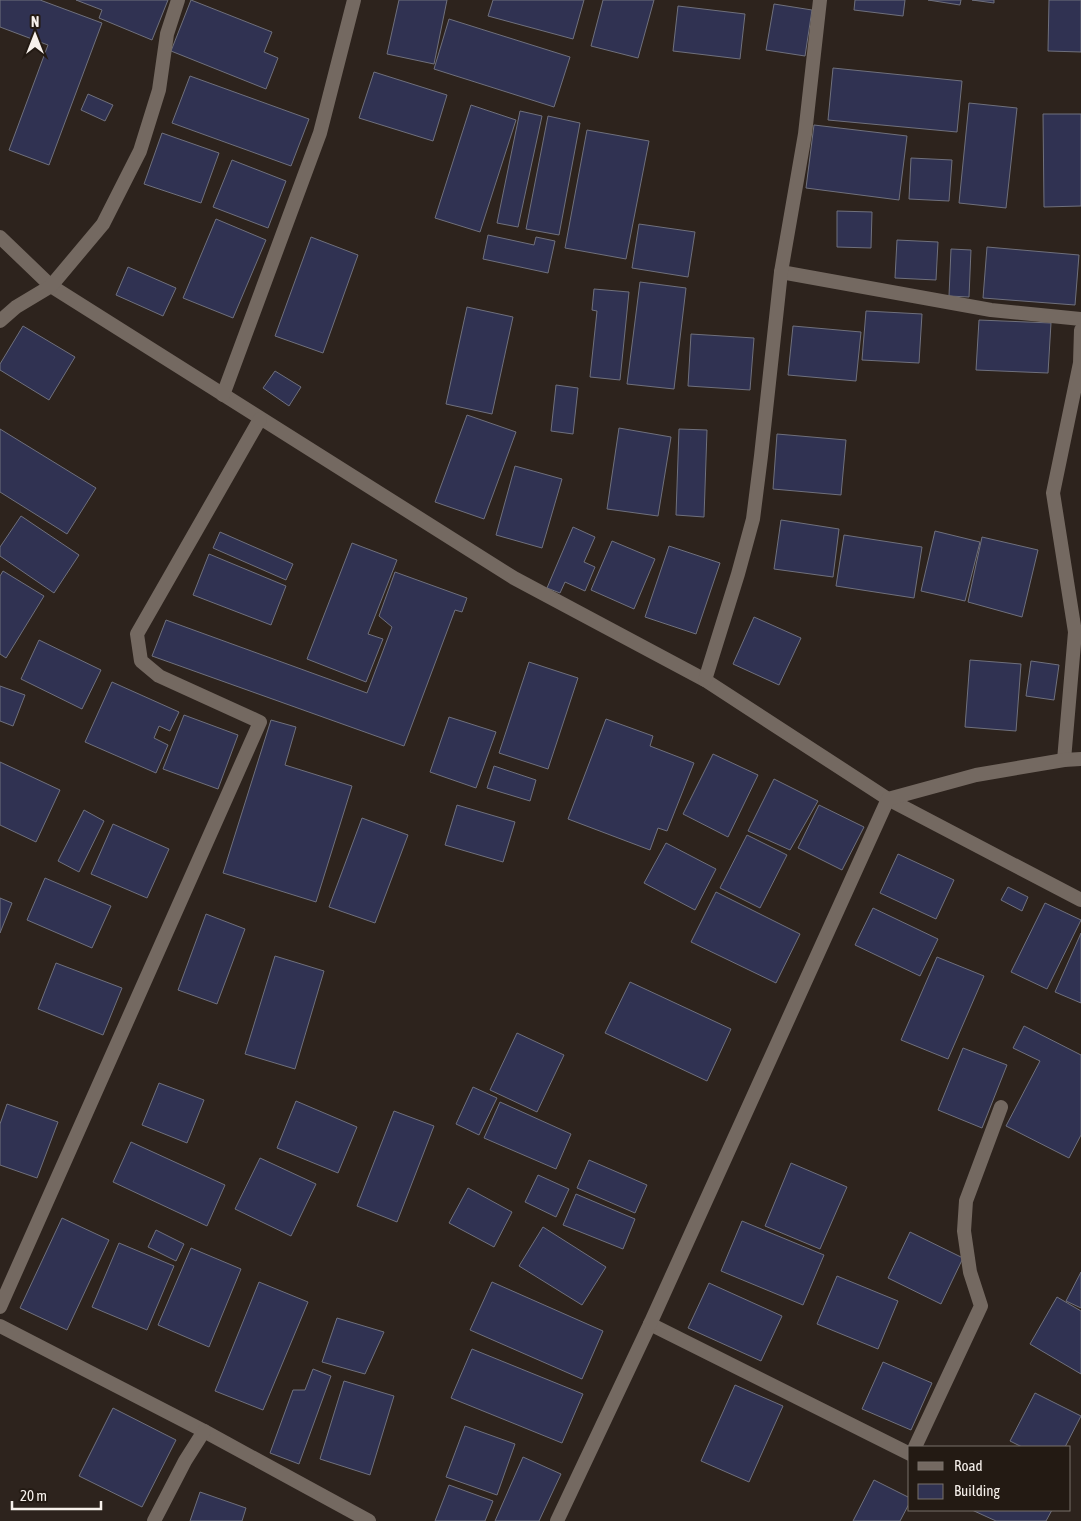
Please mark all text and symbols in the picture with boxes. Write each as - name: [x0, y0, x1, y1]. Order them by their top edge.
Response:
- north arrow: [10, 10, 60, 60]
- text: N: [31, 14, 39, 30]
- legend: [908, 1446, 1071, 1511]
- text: Road: [954, 1457, 983, 1474]
- scale bar: [12, 1478, 101, 1510]
- text: Building: [954, 1482, 1000, 1499]
- text: 20 m: [20, 1487, 47, 1504]

